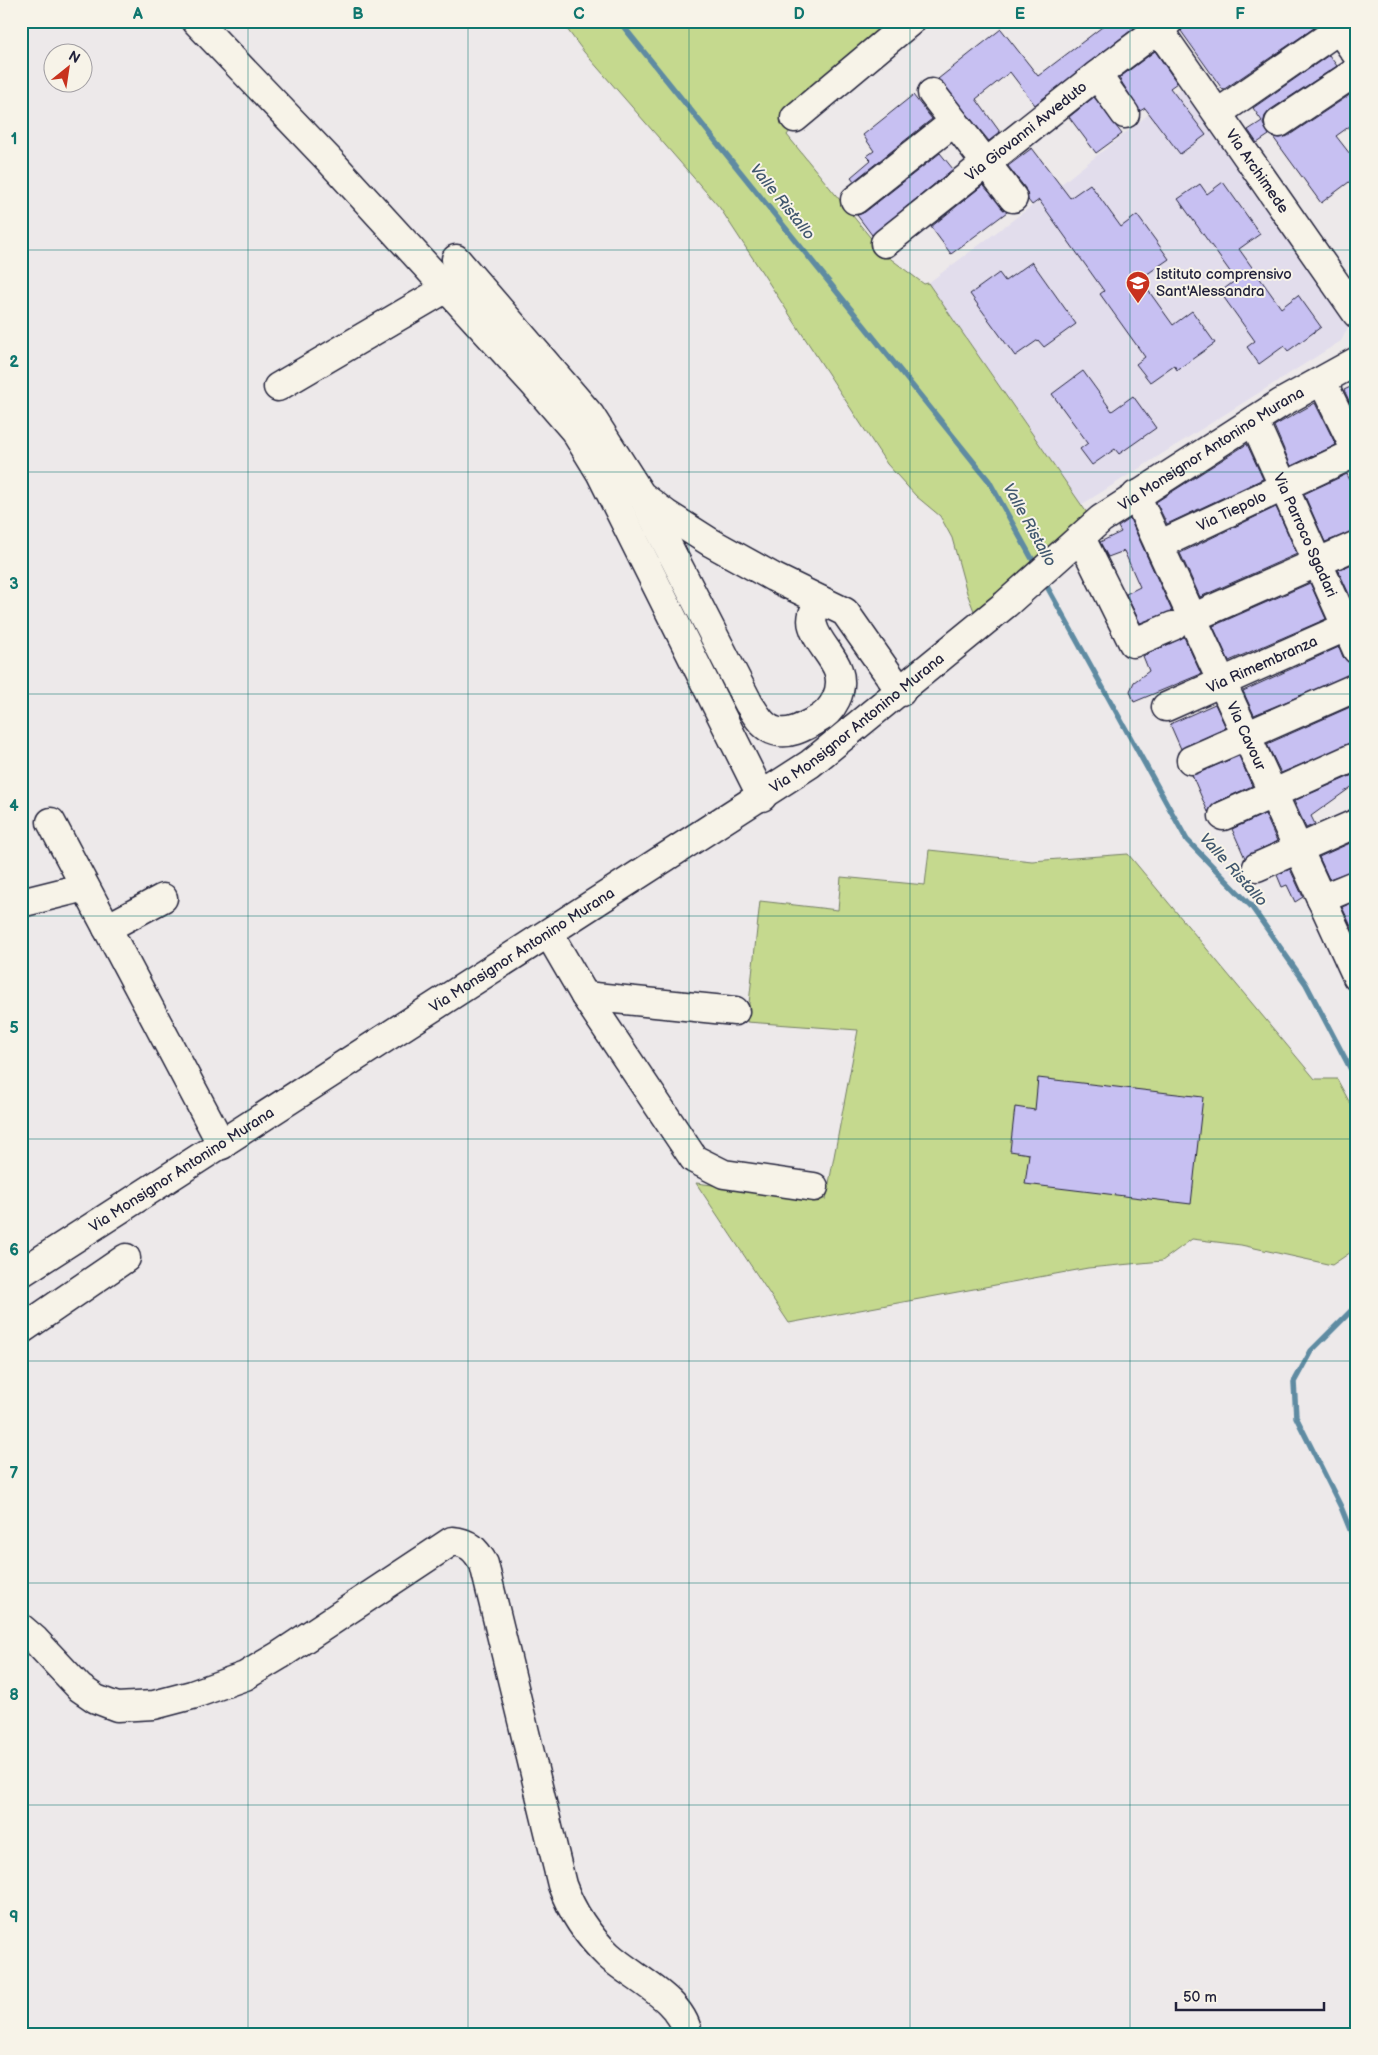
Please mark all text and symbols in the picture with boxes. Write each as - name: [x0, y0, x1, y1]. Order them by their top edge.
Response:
- text: A: [132, 5, 143, 24]
- text: B: [352, 5, 364, 24]
- text: C: [573, 5, 585, 24]
- text: D: [793, 5, 805, 24]
- text: E: [1015, 5, 1025, 24]
- text: F: [1235, 5, 1245, 24]
- north arrow: [42, 42, 92, 92]
- text: N: [65, 47, 83, 67]
- street label: Via Giovanni Avveduto: [961, 77, 1091, 185]
- street label: Via Archimede: [1221, 125, 1293, 217]
- text: 1: [11, 130, 17, 149]
- water label: Valle Ristallo: [746, 160, 818, 244]
- place label: Istituto comprensivo Sant'Alessandra: [1156, 265, 1292, 301]
- school or university icon: Istituto comprensivo Sant'Alessandra: [1125, 270, 1151, 304]
- text: 2: [9, 353, 19, 372]
- street label: Via Monsignor Antonino Murana: [1115, 383, 1307, 515]
- street label: Via Parroco Sgadari: [1269, 470, 1341, 600]
- water label: Valle Ristallo: [998, 480, 1060, 570]
- street label: Via Tiepolo: [1194, 486, 1269, 535]
- text: 3: [9, 575, 19, 594]
- street label: Via Rimembranza: [1203, 631, 1320, 697]
- street label: Via Monsignor Antonino Murana: [766, 649, 948, 797]
- street label: Via Cavour: [1222, 698, 1271, 774]
- text: 4: [9, 797, 19, 816]
- water label: Valle Ristallo: [1195, 829, 1271, 911]
- street label: Via Monsignor Antonino Murana: [426, 883, 618, 1017]
- text: 5: [9, 1019, 19, 1038]
- street label: Via Monsignor Antonino Murana: [85, 1103, 278, 1236]
- text: 6: [9, 1241, 19, 1260]
- text: 7: [10, 1464, 19, 1483]
- text: 8: [9, 1686, 19, 1705]
- text: 9: [9, 1908, 19, 1927]
- scale bar: [1176, 1980, 1323, 2012]
- text: 50 m: [1183, 1988, 1217, 2007]

